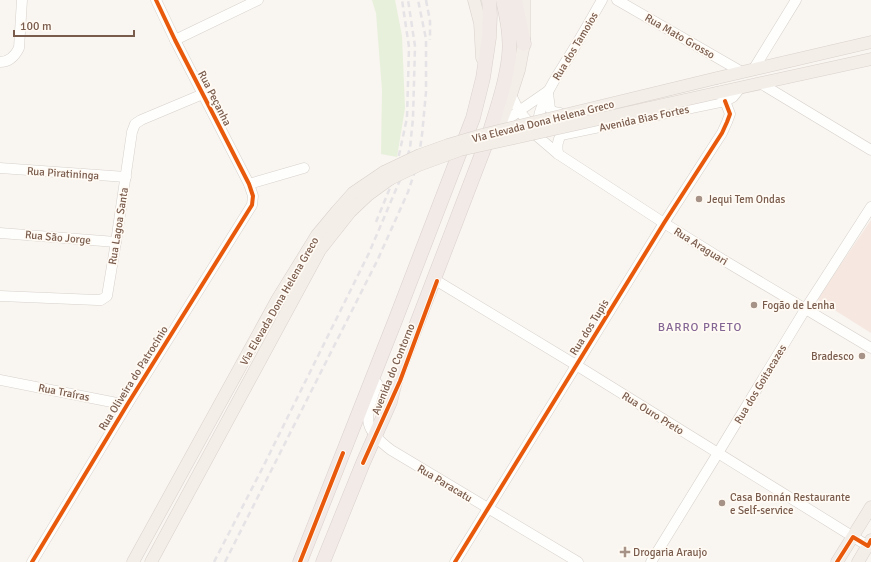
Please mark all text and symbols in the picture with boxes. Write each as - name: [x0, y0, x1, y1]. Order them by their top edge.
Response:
- street label: Rua dos Tamoios: [550, 10, 601, 83]
- street label: Rua Mato Grosso: [642, 11, 717, 62]
- scale bar: [14, 12, 134, 38]
- text: 100 m: [20, 19, 52, 34]
- street label: Rua Peçanha: [195, 68, 234, 128]
- street label: Via Elevada Dona Helena Greco: [471, 97, 616, 145]
- street label: Avenida Bias Fortes: [598, 103, 690, 134]
- street label: Rua Piratininga: [26, 164, 100, 183]
- street label: Rua Lagoa Santa: [106, 186, 131, 266]
- place label: Jequi Tem Ondas: [707, 193, 785, 206]
- marker: Jequi Tem Ondas: [694, 194, 704, 204]
- street label: Rua Araguari: [671, 225, 730, 268]
- street label: Rua São Jorge: [24, 228, 91, 247]
- street label: Via Elevada Dona Helena Greco: [237, 235, 322, 368]
- street label: Rua dos Tupis: [567, 297, 612, 358]
- place label: Fogão de Lenha: [762, 299, 835, 312]
- marker: Fogão de Lenha: [749, 300, 759, 310]
- district label: BARRO PRETO: [658, 320, 742, 335]
- street label: Avenida do Contorno: [369, 321, 418, 417]
- street label: Rua Oliveira do Patrocínio: [96, 323, 171, 433]
- street label: Rua dos Goitacazes: [732, 342, 789, 426]
- place label: Bradesco: [811, 350, 854, 363]
- marker: Bradesco: [857, 351, 867, 361]
- street label: Rua Traíras: [37, 381, 91, 404]
- street label: Rua Ouro Preto: [619, 389, 686, 438]
- street label: Rua Paracatu: [415, 462, 475, 505]
- place label: Casa Bonnán Restaurante e Self-service: [730, 491, 850, 517]
- marker: Casa Bonnán Restaurante e Self-service: [717, 498, 727, 508]
- place label: Drogaria Araujo: [633, 546, 708, 559]
- marker: Drogaria Araujo: [620, 547, 630, 557]

